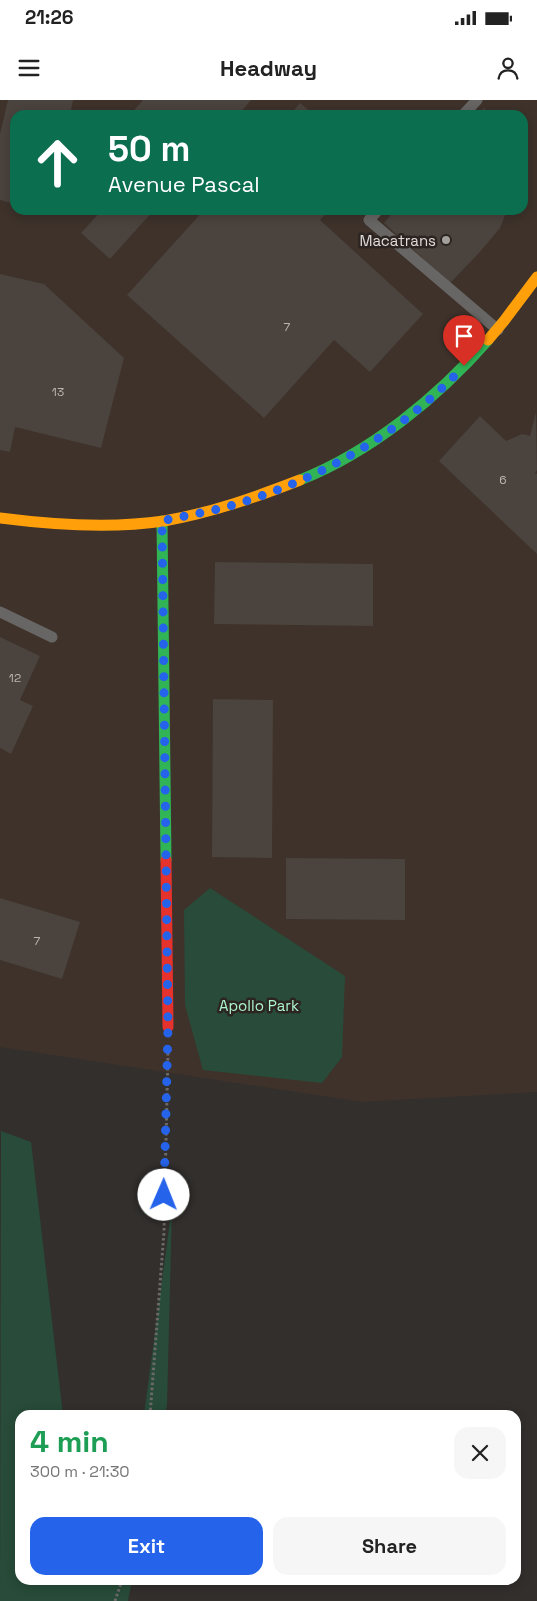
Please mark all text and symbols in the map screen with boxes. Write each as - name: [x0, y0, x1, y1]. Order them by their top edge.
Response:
- text: 21:26: [25, 5, 74, 30]
- icon: menu: [15, 54, 43, 82]
- text: Headway: [220, 54, 317, 82]
- icon: person: [494, 54, 522, 82]
- text: 50 m: [108, 127, 190, 171]
- icon: ahead: [25, 130, 90, 195]
- text: Avenue Pascal: [108, 170, 260, 198]
- place label: Macatrans: [359, 231, 436, 250]
- marker: Macatrans: [440, 234, 452, 246]
- pin: [443, 315, 485, 366]
- house number: 7: [284, 319, 291, 335]
- icon: arrive: [450, 322, 478, 350]
- house number: 13: [52, 384, 64, 400]
- house number: 6: [499, 472, 507, 488]
- house number: 12: [9, 670, 21, 686]
- house number: 7: [34, 933, 41, 949]
- park label: Apollo Park: [219, 996, 299, 1015]
- position arrow: [137, 1168, 189, 1220]
- text: 4 min: [30, 1422, 109, 1461]
- button: close: [454, 1427, 506, 1479]
- text: 300 m · 21:30: [30, 1461, 130, 1482]
- button: Exit: [30, 1517, 263, 1575]
- button: Share: [273, 1517, 506, 1575]

